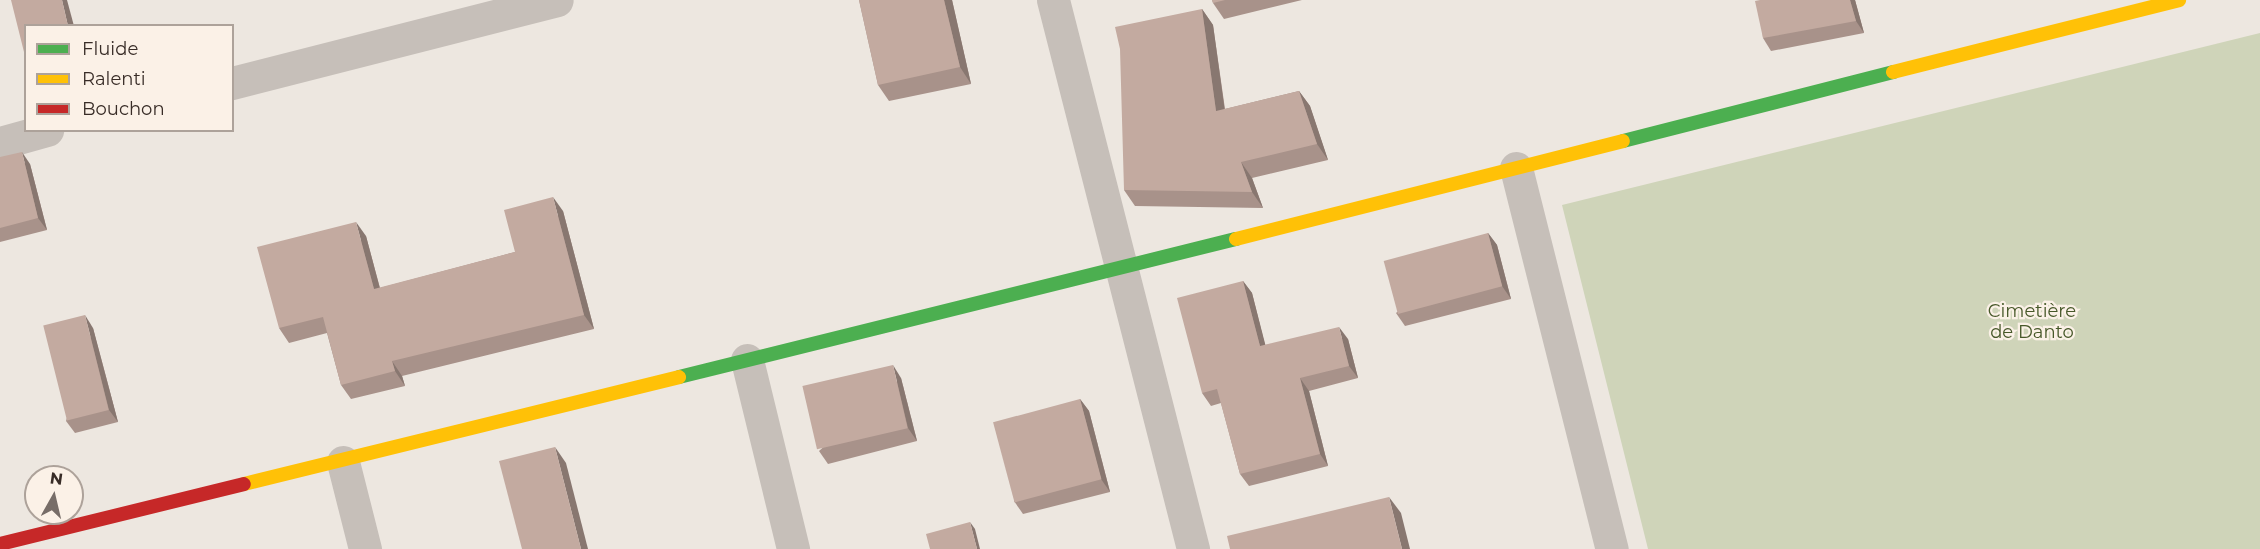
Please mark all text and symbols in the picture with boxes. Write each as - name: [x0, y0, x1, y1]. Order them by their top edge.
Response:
- legend: [24, 24, 234, 132]
- text: Fluide: [82, 38, 138, 60]
- text: Ralenti: [82, 68, 146, 90]
- text: Bouchon: [82, 98, 165, 120]
- park label: Cimetière de Danto: [1988, 301, 2076, 344]
- north arrow: [24, 465, 84, 525]
- text: N: [49, 468, 64, 489]

